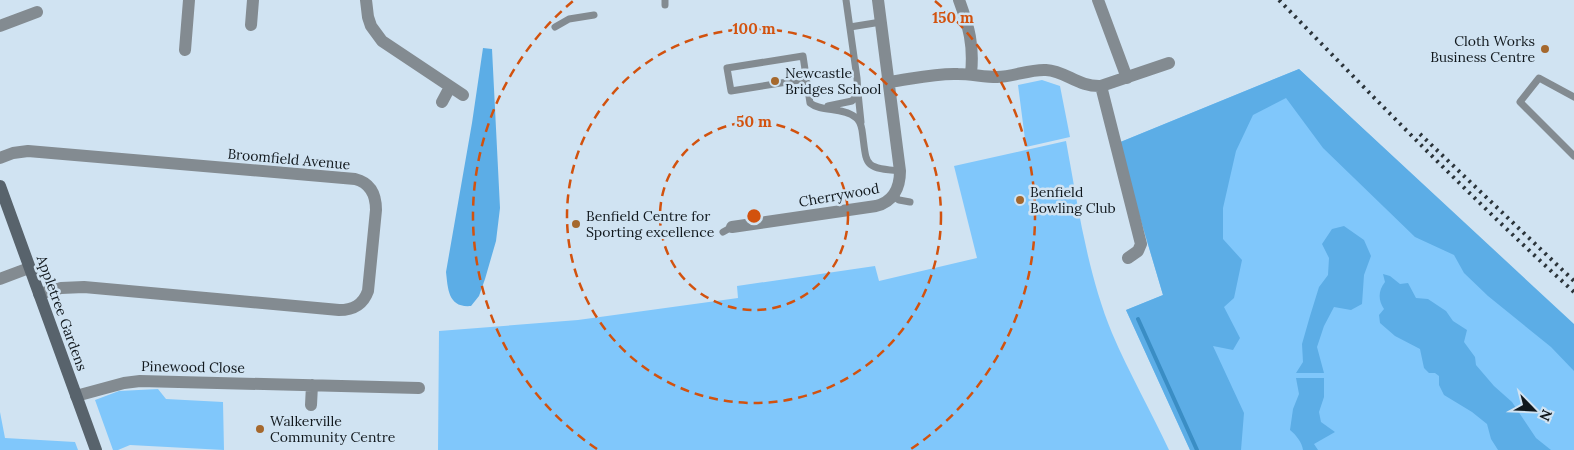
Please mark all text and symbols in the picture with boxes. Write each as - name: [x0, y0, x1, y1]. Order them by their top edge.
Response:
- text: 150 m: [932, 8, 974, 27]
- text: 100 m: [733, 19, 776, 38]
- place label: Cloth Works Business Centre: [1430, 32, 1535, 66]
- marker: Cloth Works Business Centre: [1539, 43, 1551, 55]
- place label: Newcastle Bridges School: [785, 64, 882, 98]
- marker: Newcastle Bridges School: [769, 75, 781, 87]
- text: 50 m: [736, 112, 772, 131]
- street label: Broomfield Avenue: [227, 145, 352, 173]
- street label: Cherrywood: [797, 179, 881, 211]
- place label: Benfield Bowling Club: [1030, 183, 1116, 217]
- marker: Benfield Bowling Club: [1014, 194, 1026, 206]
- place label: Benfield Centre for Sporting excellence: [586, 207, 715, 241]
- centre of rings: [745, 207, 763, 225]
- marker: Benfield Centre for Sporting excellence: [570, 218, 582, 230]
- street label: Appletree Gardens: [32, 252, 91, 373]
- street label: Pinewood Close: [141, 357, 245, 377]
- north arrow: [1509, 385, 1559, 435]
- text: N: [1535, 407, 1556, 424]
- place label: Walkerville Community Centre: [270, 412, 396, 446]
- marker: Walkerville Community Centre: [254, 423, 266, 435]

